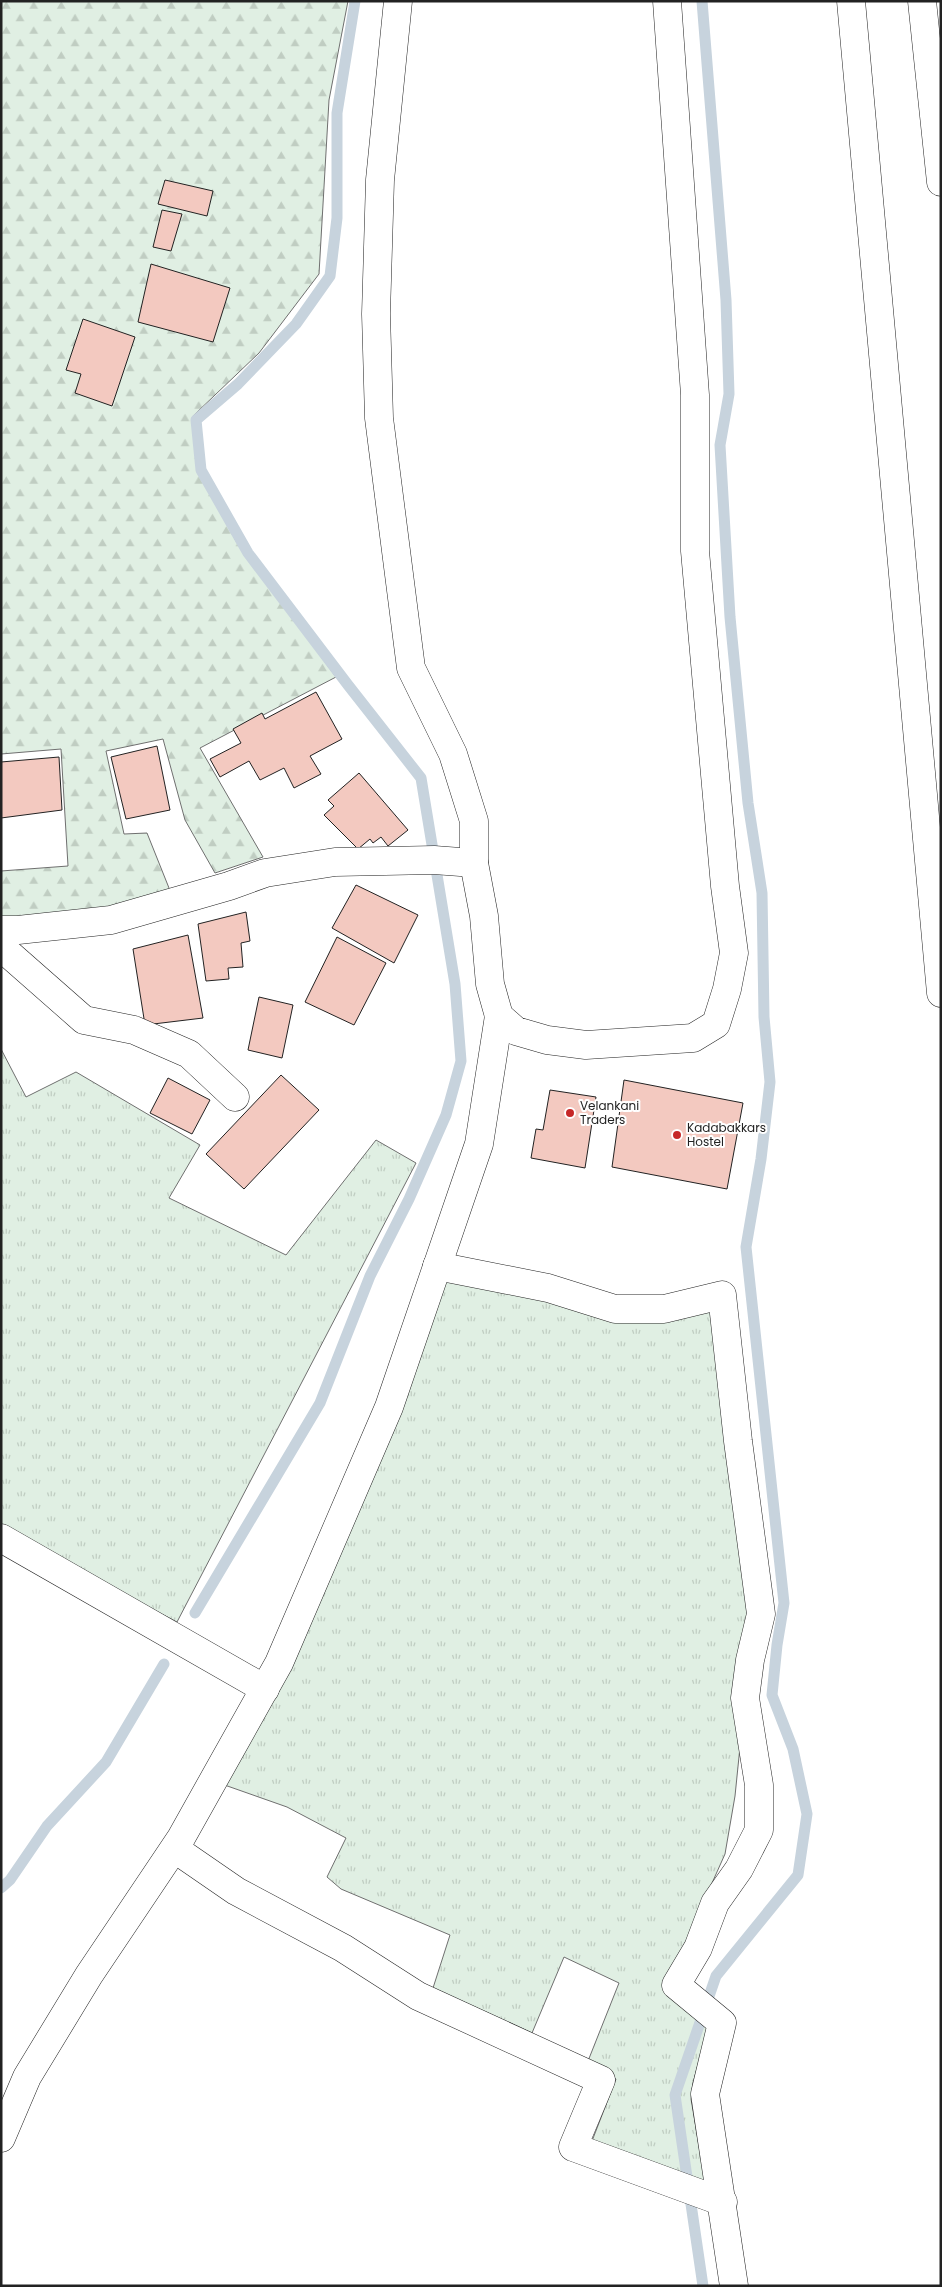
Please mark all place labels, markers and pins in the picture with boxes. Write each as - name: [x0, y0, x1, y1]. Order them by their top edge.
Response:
- place label: Velankani Traders: [580, 1097, 639, 1128]
- marker: Velankani Traders: [564, 1107, 576, 1119]
- place label: Kadabakkars Hostel: [687, 1119, 766, 1150]
- marker: Kadabakkars Hostel: [671, 1129, 683, 1141]

